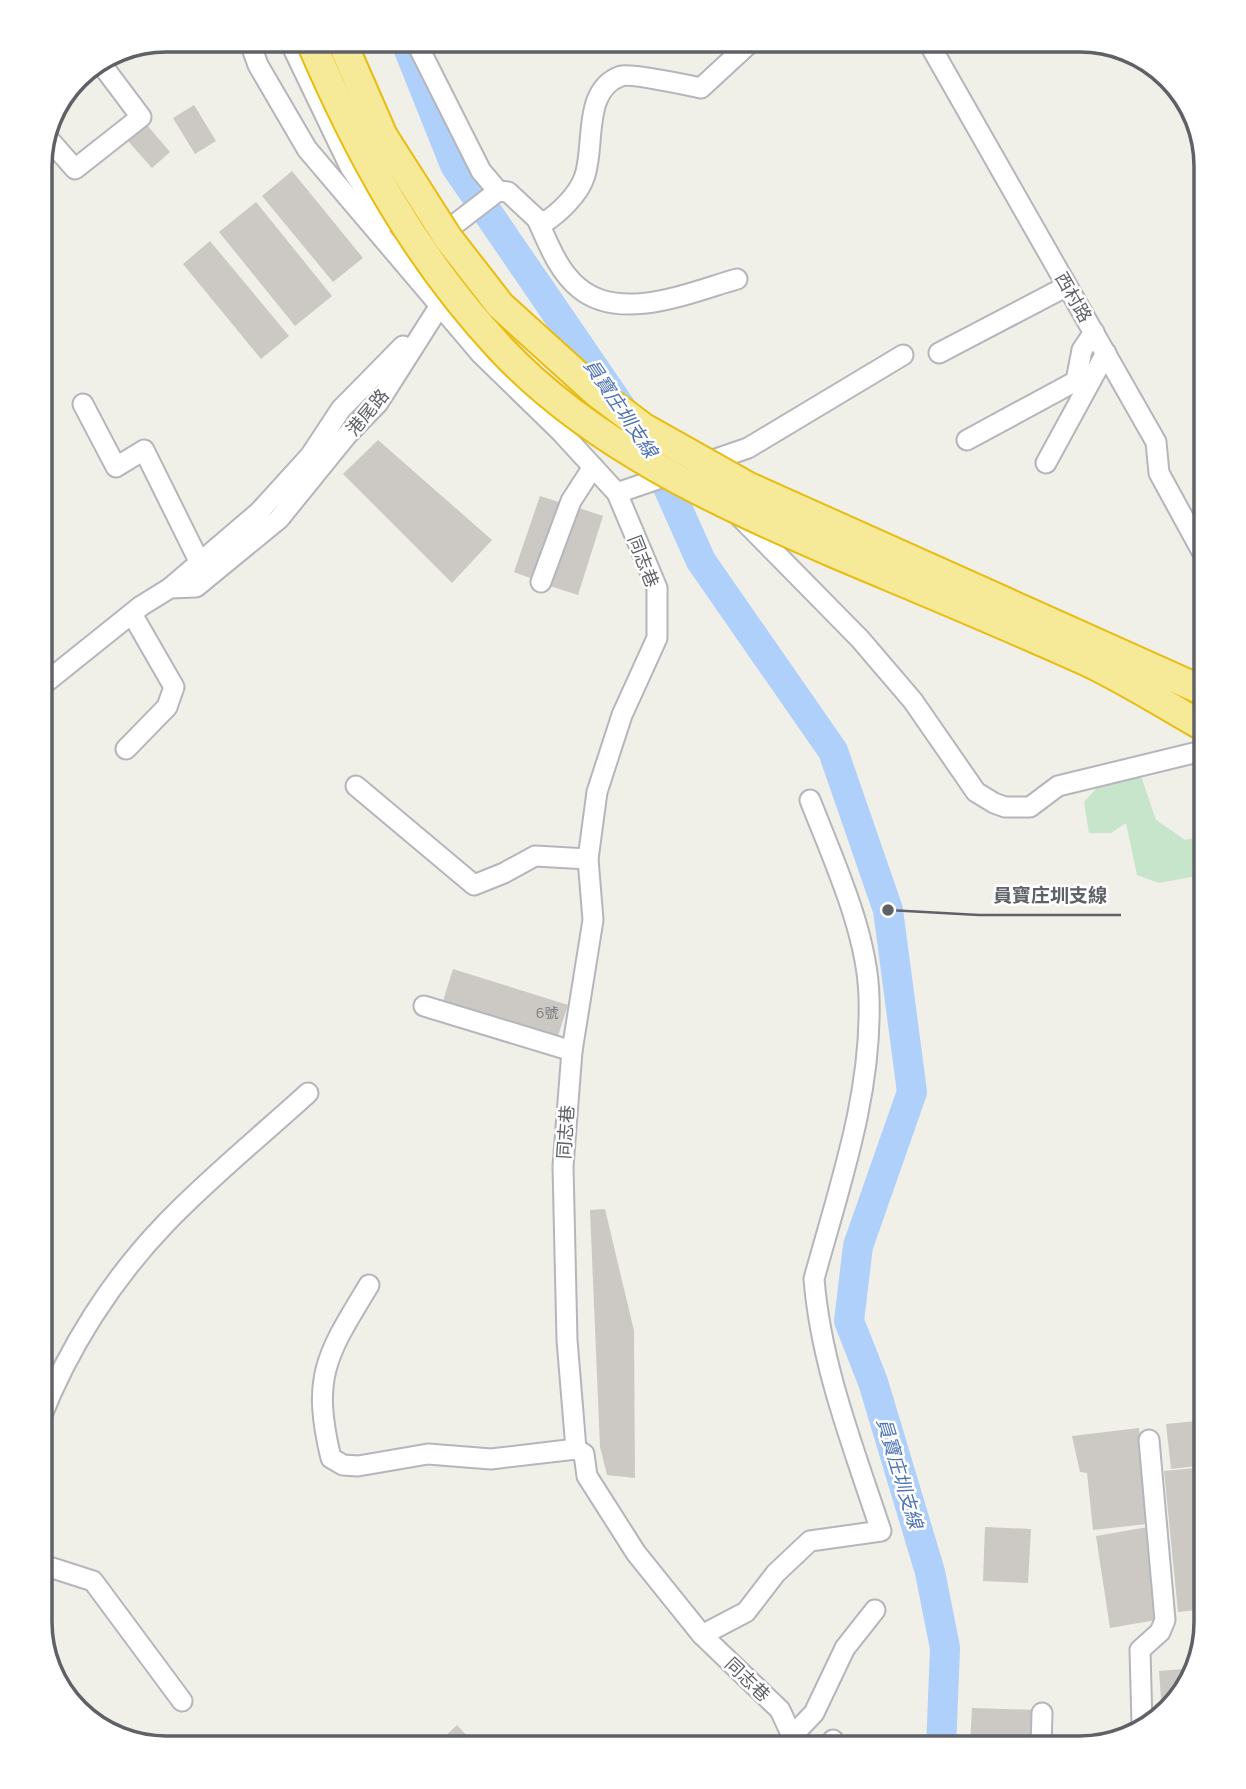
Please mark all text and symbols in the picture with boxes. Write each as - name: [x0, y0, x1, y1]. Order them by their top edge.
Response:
- street label: 西村路: [1050, 268, 1098, 326]
- water label: 員寶庄圳支線: [578, 353, 665, 464]
- street label: 港尾路: [340, 384, 394, 440]
- street label: 同志巷: [623, 531, 665, 591]
- callout: 員寶庄圳支線: [979, 875, 1121, 915]
- text: 員寶庄圳支線: [993, 882, 1107, 908]
- house number: 6號: [536, 1003, 558, 1022]
- street label: 同志巷: [551, 1104, 579, 1160]
- water label: 員寶庄圳支線: [871, 1415, 930, 1533]
- street label: 同志巷: [720, 1652, 776, 1706]

